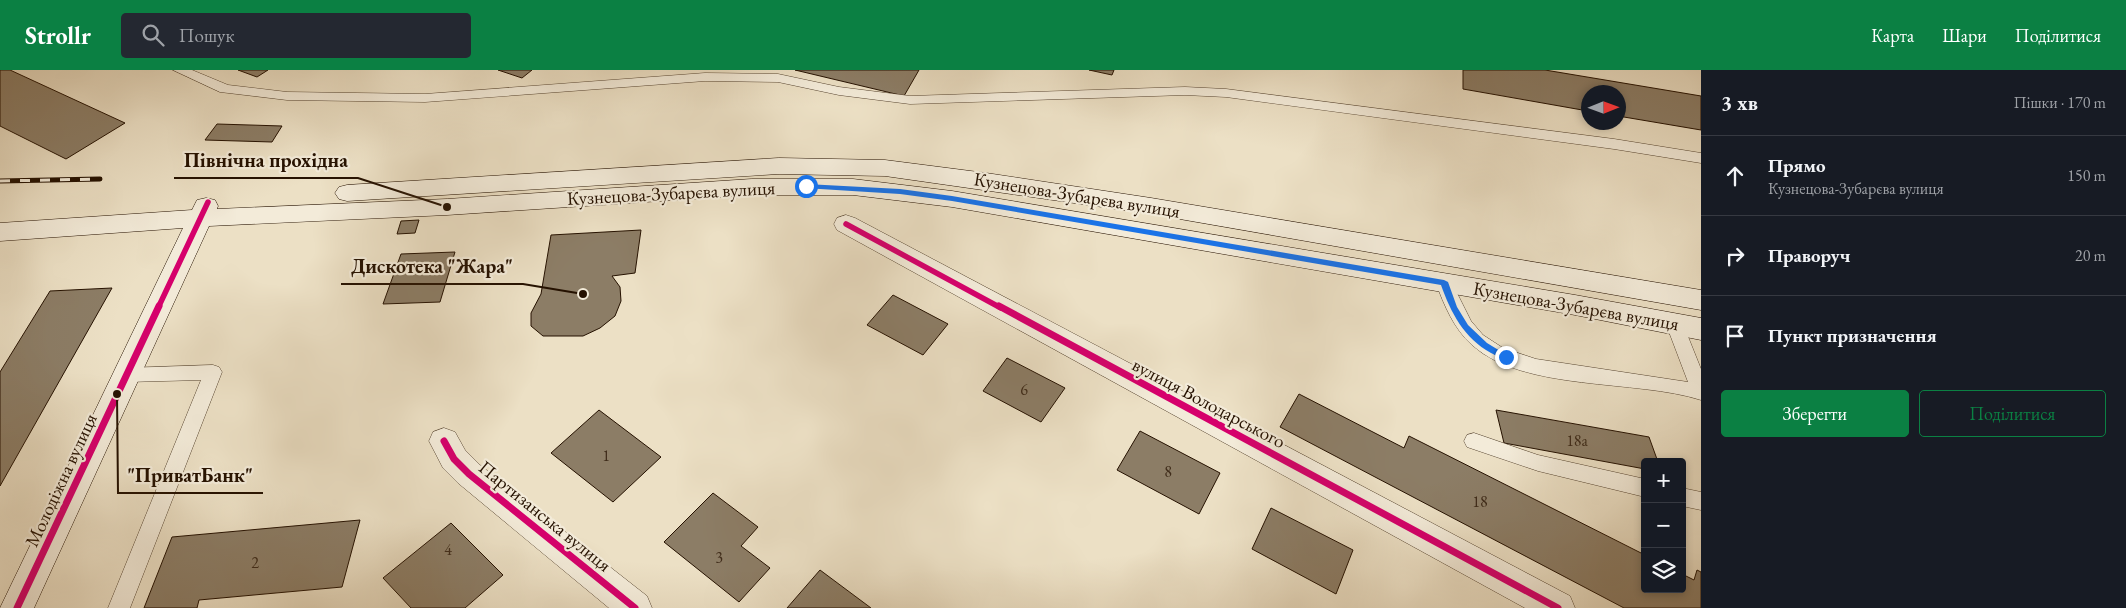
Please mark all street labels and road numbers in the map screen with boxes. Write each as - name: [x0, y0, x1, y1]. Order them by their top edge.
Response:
- street label: Кузнецова-Зубарєва вулиця: [972, 166, 1182, 224]
- street label: Кузнецова-Зубарєва вулиця: [566, 175, 776, 211]
- street label: Кузнецова-Зубарєва вулиця: [1471, 276, 1681, 337]
- street label: вулиця Володарського: [1128, 352, 1290, 454]
- street label: Молодіжна вулиця: [19, 409, 103, 551]
- street label: Партизанська вулиця: [473, 455, 617, 578]

